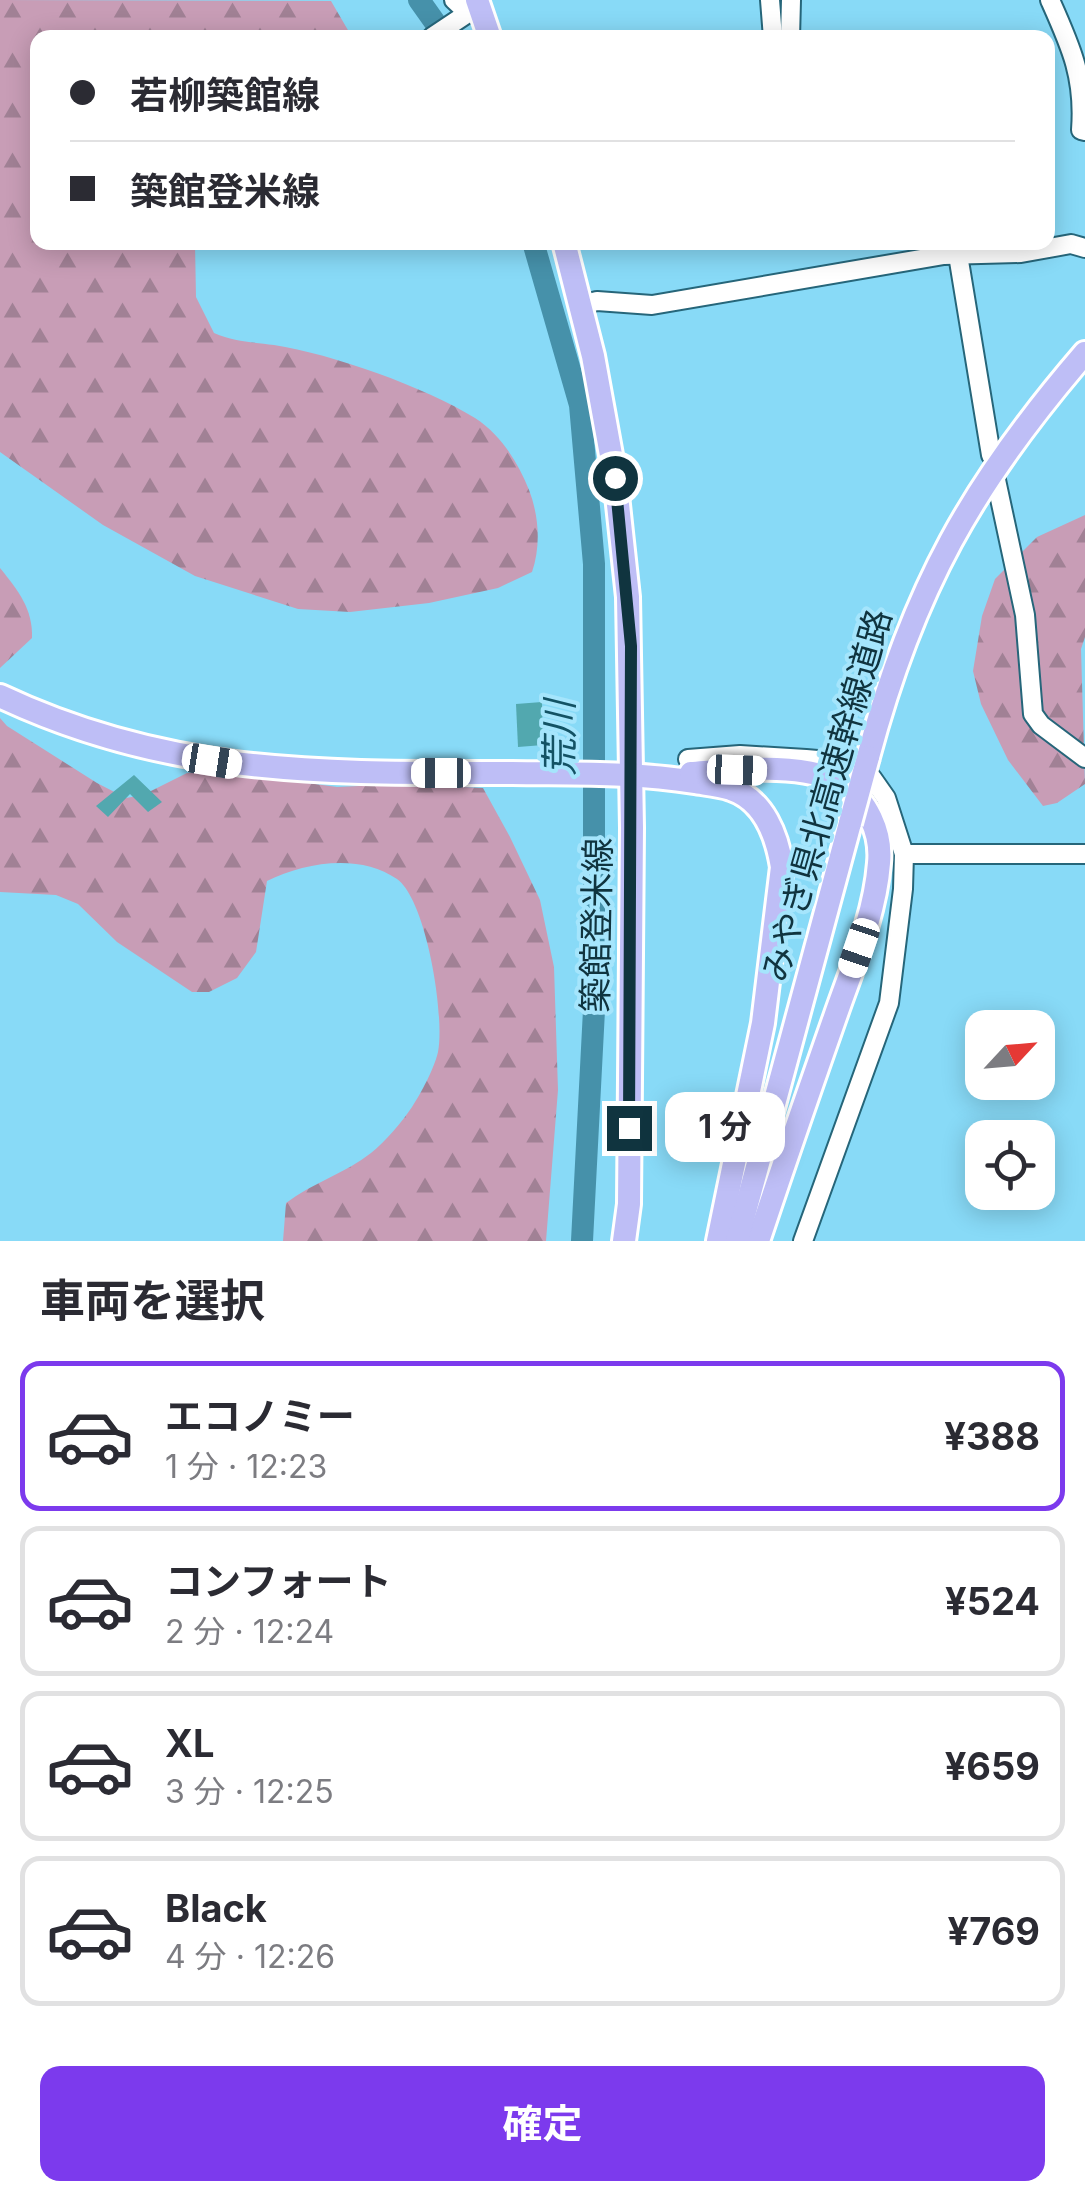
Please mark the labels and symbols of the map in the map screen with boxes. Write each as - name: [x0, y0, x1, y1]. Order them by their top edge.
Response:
- route start: [593, 456, 638, 501]
- street label: みやぎ県北高速幹線道路: [753, 604, 899, 986]
- water label: 荒川: [536, 696, 582, 776]
- car: [180, 741, 244, 781]
- car: [706, 754, 768, 786]
- car: [411, 758, 471, 788]
- street label: 築館登米線: [573, 837, 619, 1013]
- car: [835, 915, 883, 981]
- north arrow: [965, 1010, 1055, 1100]
- callout: 1 分: [664, 1093, 784, 1163]
- route end: [607, 1106, 652, 1151]

